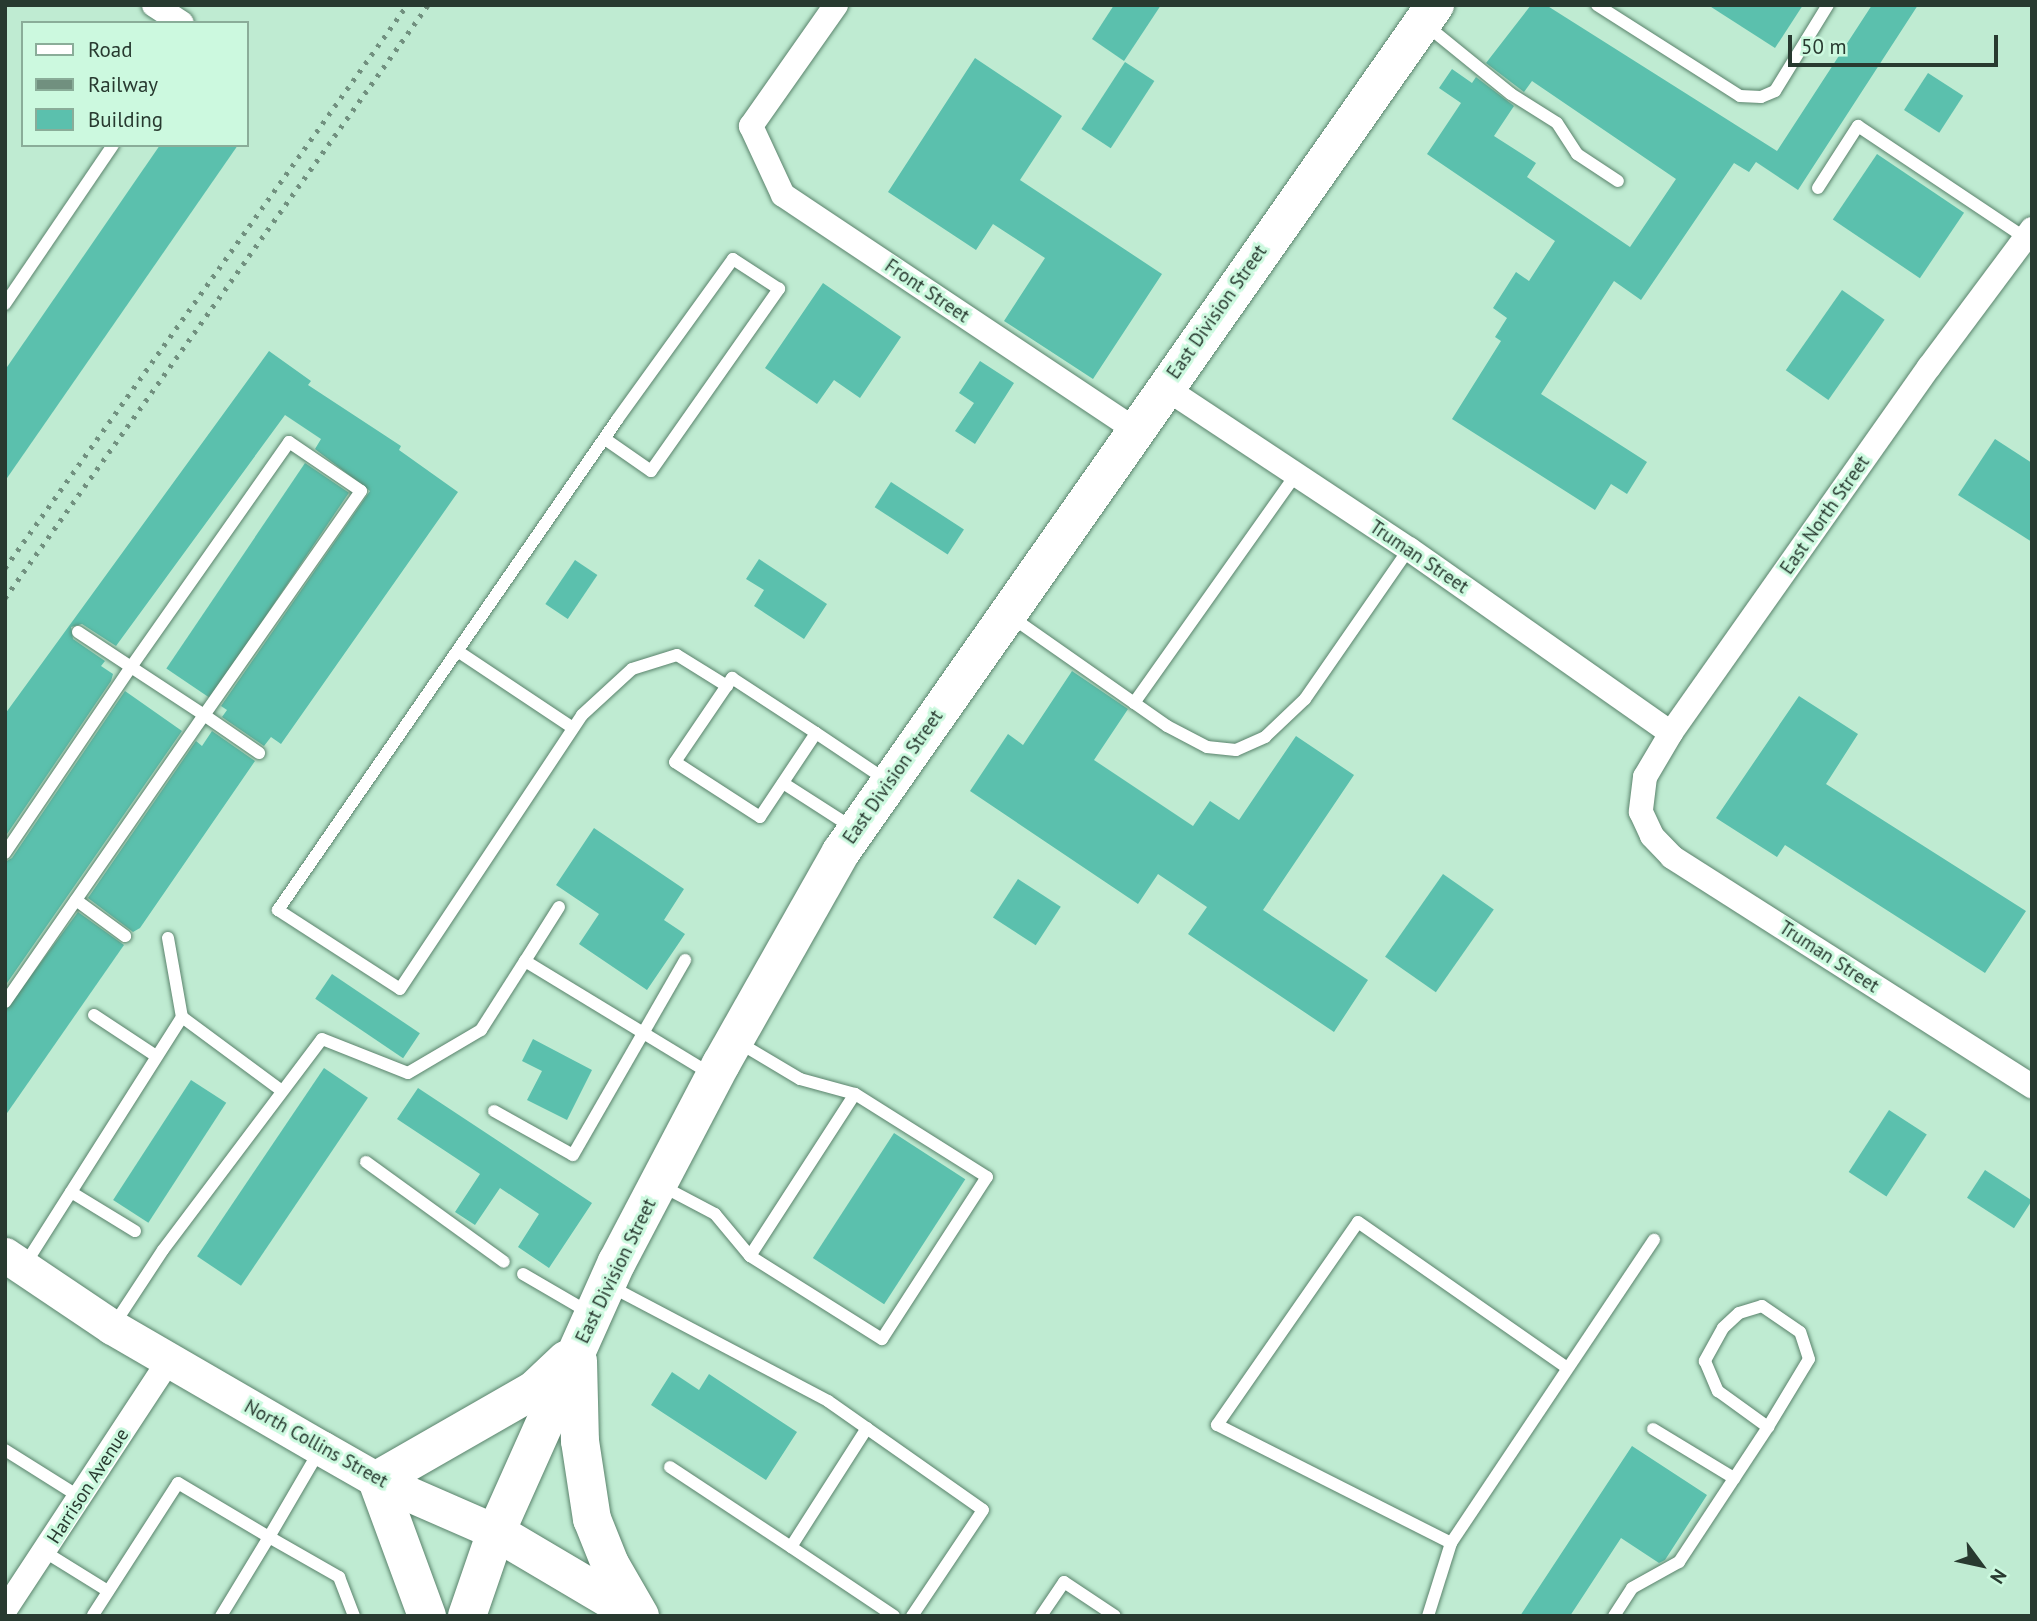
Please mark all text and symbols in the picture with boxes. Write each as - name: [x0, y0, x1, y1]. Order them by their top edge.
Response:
- legend: [21, 21, 248, 147]
- scale bar: [1792, 21, 2002, 65]
- text: 50 m: [1801, 33, 1847, 60]
- text: Road: [88, 36, 132, 63]
- text: Railway: [88, 71, 158, 98]
- text: Building: [88, 106, 163, 133]
- street label: East Division Street: [1162, 241, 1272, 383]
- street label: Front Street: [880, 254, 974, 328]
- street label: East North Street: [1776, 451, 1874, 579]
- street label: Truman Street: [1365, 516, 1473, 598]
- street label: East Division Street: [838, 706, 948, 848]
- street label: Truman Street: [1775, 916, 1883, 998]
- street label: East Division Street: [571, 1195, 661, 1347]
- street label: North Collins Street: [240, 1395, 392, 1493]
- street label: Harrison Avenue: [42, 1424, 134, 1548]
- north arrow: [1946, 1530, 2016, 1600]
- text: N: [1985, 1565, 2012, 1588]

